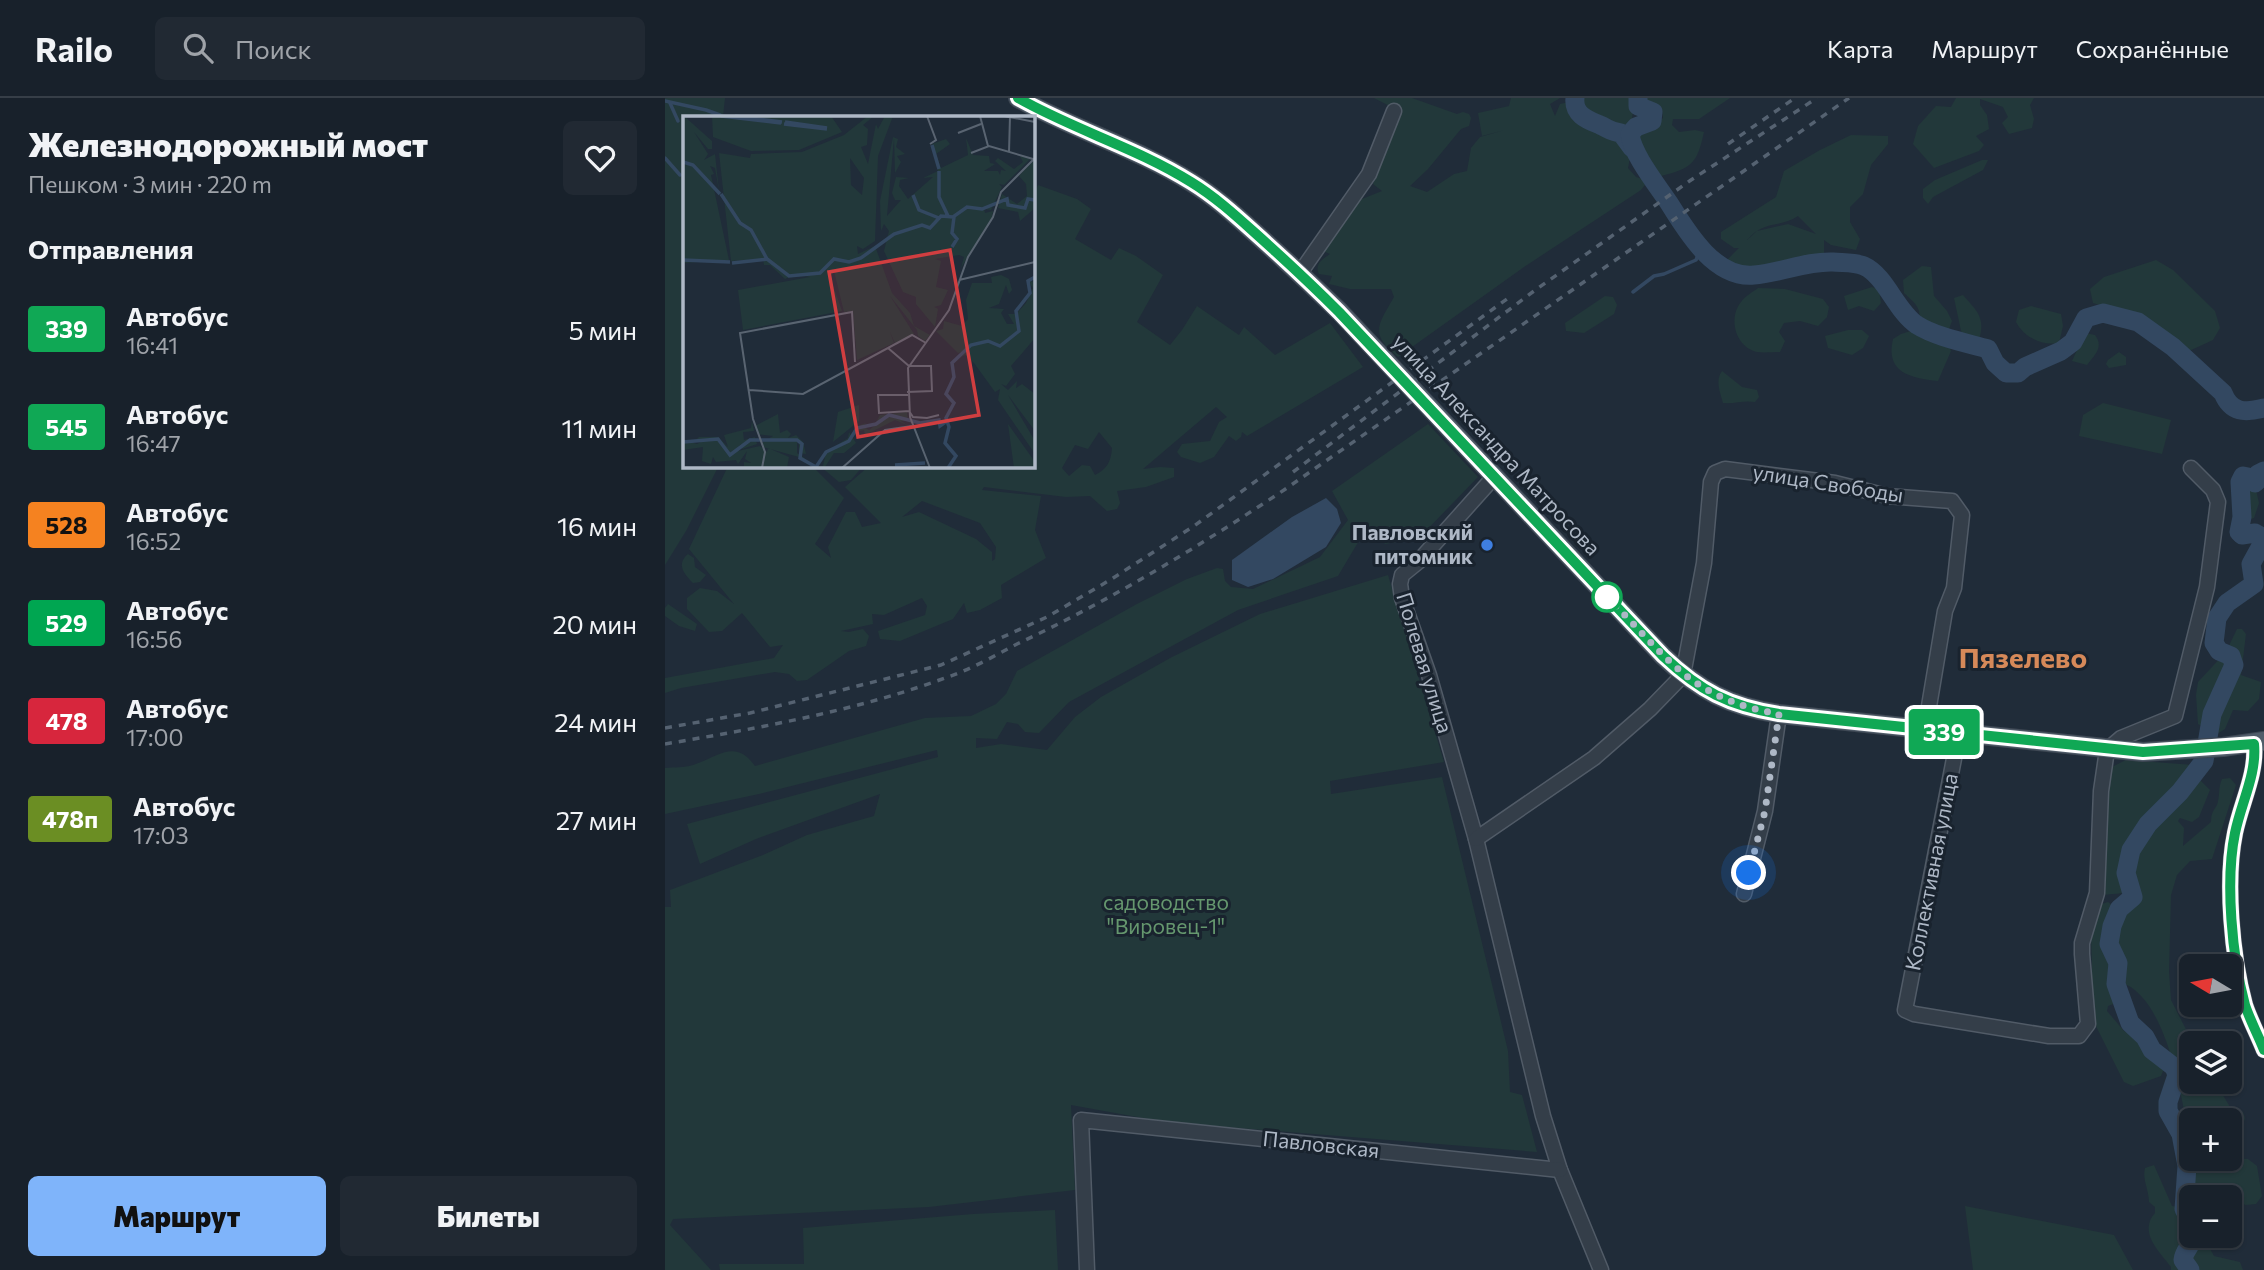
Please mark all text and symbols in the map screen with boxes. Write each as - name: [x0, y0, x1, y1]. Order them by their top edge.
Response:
- search box: [155, 17, 645, 80]
- text: Railo: [35, 28, 113, 69]
- icon: search: [179, 29, 217, 67]
- text: Поиск: [235, 33, 312, 64]
- text: Карта: [1827, 34, 1893, 63]
- text: Маршрут: [1931, 34, 2038, 63]
- text: Сохранённые: [2076, 34, 2229, 63]
- inset map: [683, 116, 1034, 467]
- button: heart: [563, 121, 637, 195]
- text: Железнодорожный мост: [28, 123, 428, 164]
- text: Пешком · 3 мин · 220 m: [28, 170, 272, 198]
- text: Отправления: [28, 233, 194, 264]
- text: Автобус: [126, 300, 228, 331]
- text: 339: [45, 314, 88, 343]
- text: 5 мин: [569, 314, 637, 345]
- street label: улица Александра Матросова: [1388, 328, 1606, 560]
- text: 16:41: [126, 331, 178, 359]
- text: Автобус: [126, 398, 228, 429]
- text: 545: [45, 412, 88, 441]
- text: 11 мин: [562, 412, 637, 443]
- text: 16:47: [126, 429, 181, 457]
- street label: улица Свободы: [1751, 458, 1905, 507]
- text: Автобус: [126, 496, 228, 527]
- text: 528: [45, 510, 88, 539]
- text: 16 мин: [557, 510, 637, 541]
- place label: Павловский питомник: [1352, 519, 1473, 568]
- text: 16:52: [126, 527, 181, 555]
- marker: Павловский питомник: [1479, 537, 1495, 553]
- unlabelled marker: [1592, 582, 1622, 612]
- street label: Полевая улица: [1392, 589, 1459, 736]
- text: Автобус: [126, 594, 228, 625]
- text: 529: [45, 608, 88, 637]
- text: 20 мин: [552, 608, 637, 639]
- text: 16:56: [126, 625, 182, 653]
- district label: Пязелево: [1959, 640, 2087, 674]
- text: Автобус: [126, 692, 228, 723]
- text: 478: [45, 706, 88, 735]
- text: 24 мин: [554, 706, 637, 737]
- line badge: 339: [1904, 709, 1984, 755]
- text: 339: [1923, 717, 1965, 746]
- text: 17:00: [126, 723, 183, 751]
- street label: Коллективная улица: [1899, 771, 1962, 973]
- text: Автобус: [133, 790, 235, 821]
- text: 478п: [42, 804, 98, 833]
- text: 27 мин: [556, 804, 637, 835]
- text: 17:03: [133, 821, 189, 849]
- your location: [1731, 855, 1766, 890]
- park label: садоводство "Вировец-1": [1103, 889, 1229, 938]
- north arrow: [2179, 954, 2242, 1017]
- map controls: [2179, 954, 2242, 1248]
- button: layers: [2179, 1031, 2242, 1094]
- button: +: [2179, 1108, 2242, 1171]
- street label: Павловская: [1262, 1125, 1381, 1162]
- button: Маршрут: [28, 1176, 326, 1256]
- button: Билеты: [340, 1176, 637, 1256]
- button: −: [2179, 1185, 2242, 1248]

